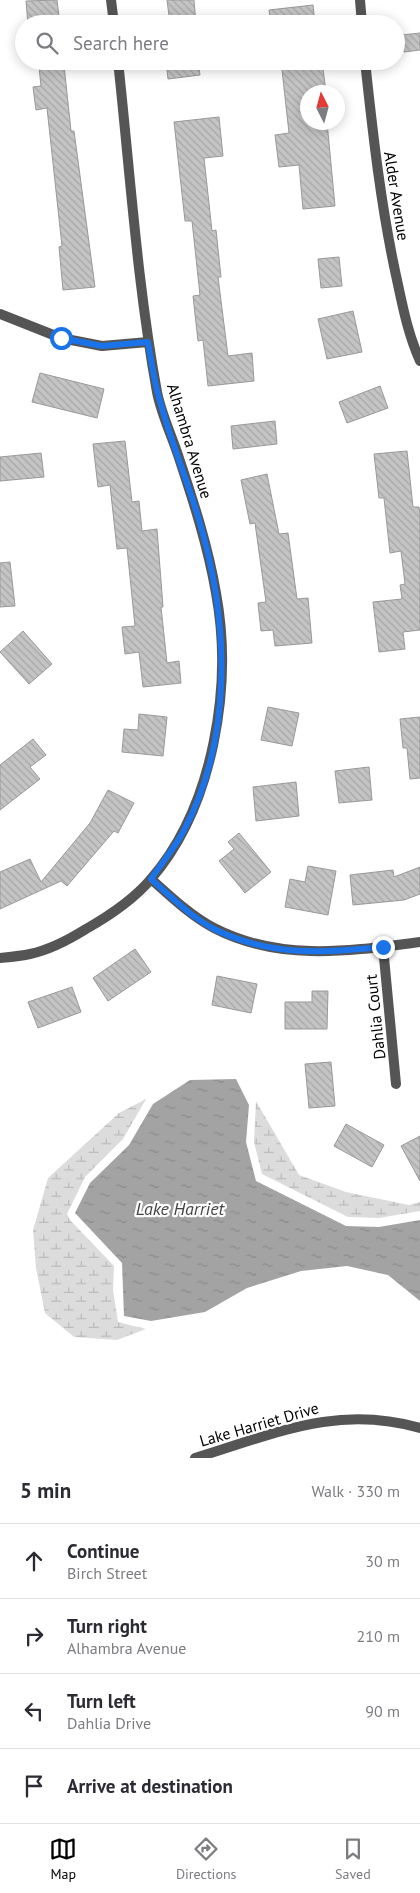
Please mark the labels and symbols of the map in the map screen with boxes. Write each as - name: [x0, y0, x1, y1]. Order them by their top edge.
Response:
- north arrow: [300, 85, 345, 130]
- street label: Alder Avenue: [380, 150, 414, 242]
- route start: [50, 327, 73, 350]
- street label: Alhambra Avenue: [163, 381, 217, 501]
- route end: [372, 936, 395, 959]
- street label: Dahlia Court: [361, 973, 389, 1061]
- water label: Lake Harriet: [136, 1197, 226, 1220]
- street label: Lake Harriet Drive: [197, 1397, 321, 1451]

